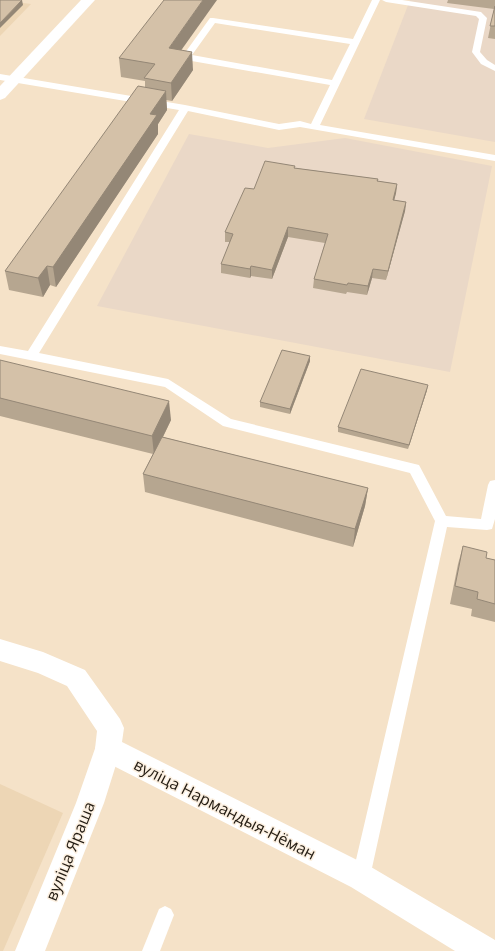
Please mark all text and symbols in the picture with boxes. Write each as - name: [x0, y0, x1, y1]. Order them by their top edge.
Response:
- street label: вуліца Нармандыя-Нёман: [130, 753, 320, 865]
- street label: вуліца Яраша: [40, 798, 100, 904]

